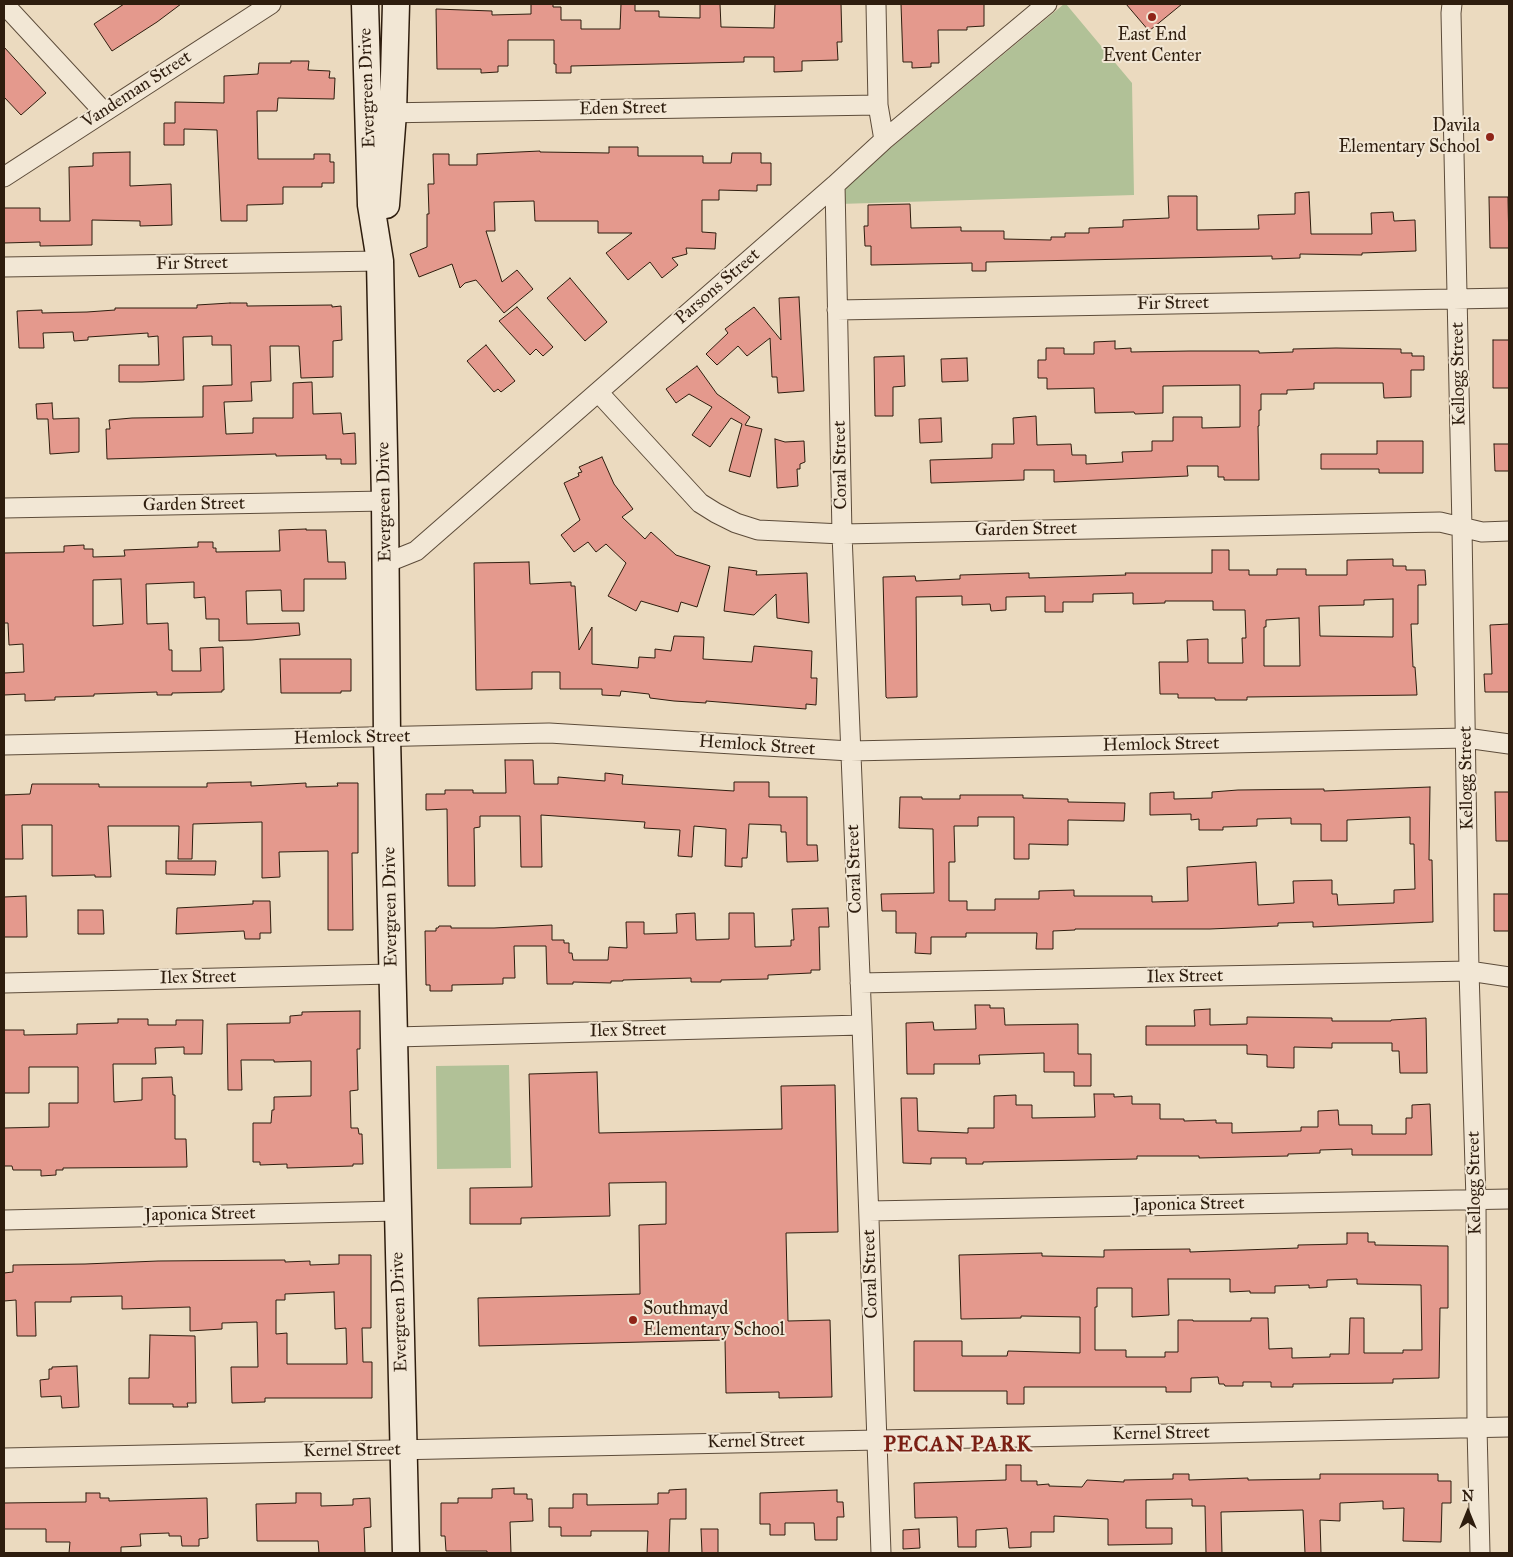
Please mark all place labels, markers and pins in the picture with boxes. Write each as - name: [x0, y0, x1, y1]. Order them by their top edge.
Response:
- marker: East End Event Center: [1146, 11, 1158, 23]
- place label: East End Event Center: [1103, 25, 1201, 68]
- place label: Davila Elementary School: [1338, 116, 1480, 158]
- marker: Davila Elementary School: [1484, 131, 1496, 143]
- place label: Southmayd Elementary School: [643, 1299, 785, 1342]
- marker: Southmayd Elementary School: [627, 1314, 639, 1326]

